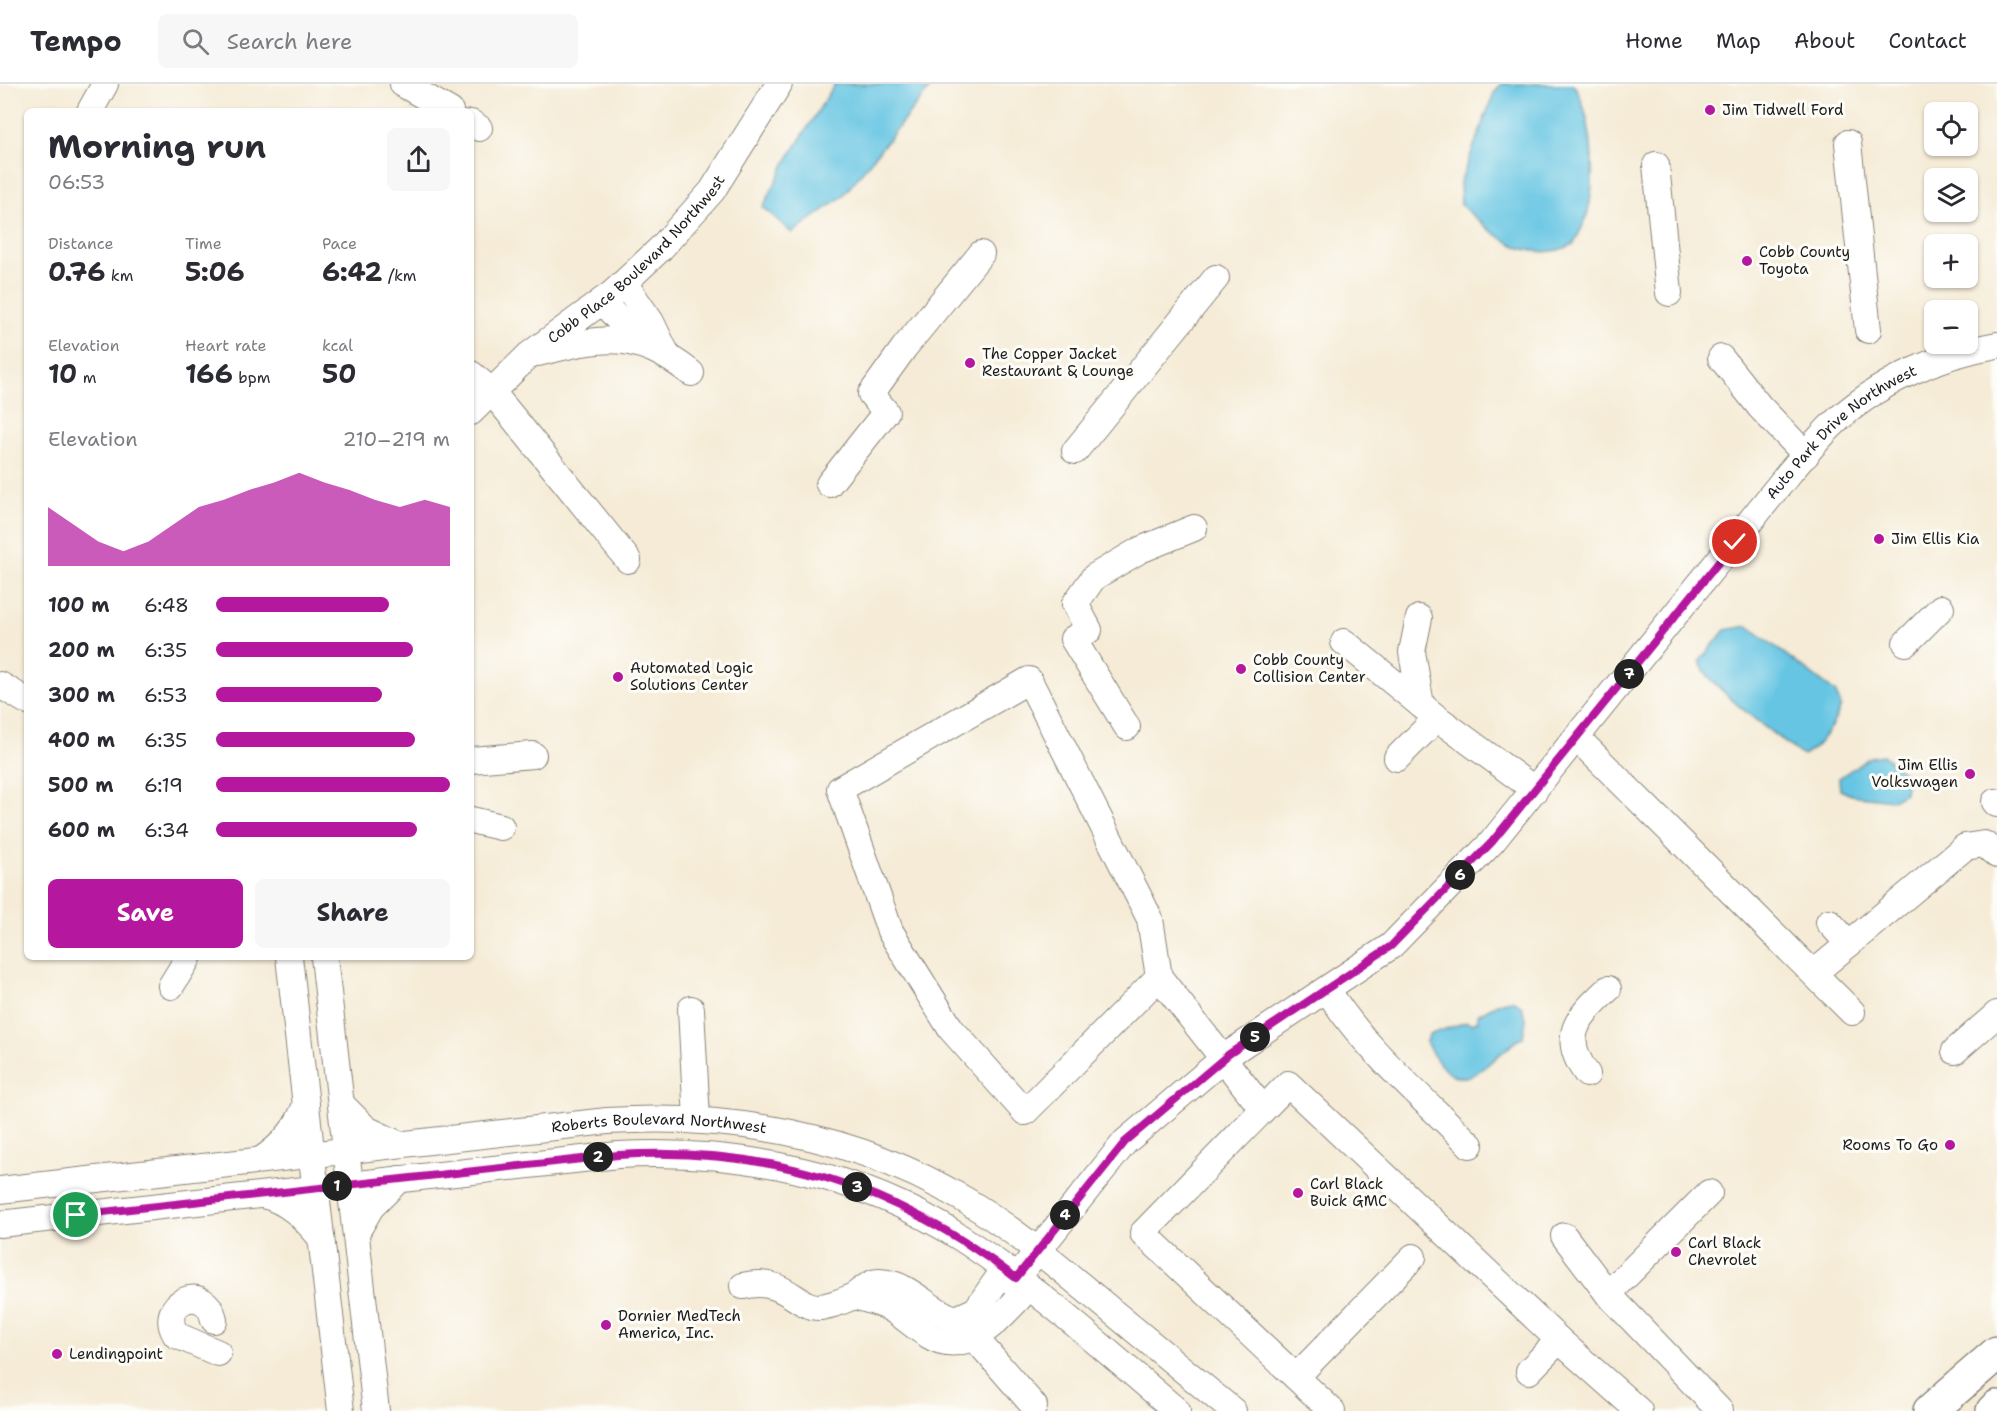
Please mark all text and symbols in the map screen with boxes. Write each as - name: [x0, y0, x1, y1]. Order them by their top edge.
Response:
- search box: [158, 14, 578, 68]
- text: Tempo: [30, 22, 122, 60]
- icon: search: [179, 25, 212, 58]
- text: Search here: [227, 27, 352, 56]
- text: Home: [1625, 27, 1683, 55]
- text: Map: [1716, 27, 1761, 55]
- text: About: [1794, 27, 1855, 55]
- text: Contact: [1888, 27, 1967, 55]
- place label: Jim Tidwell Ford: [1722, 100, 1844, 120]
- map controls: [1924, 102, 1978, 354]
- button: locate: [1924, 102, 1978, 156]
- marker: Jim Tidwell Ford: [1703, 103, 1717, 117]
- text: Morning run: [48, 124, 266, 169]
- button: share: [387, 128, 450, 191]
- button: layers: [1924, 168, 1978, 222]
- text: 06:53: [48, 169, 105, 195]
- street label: Cobb Place Boulevard Northwest: [544, 171, 730, 348]
- text: Distance: [48, 233, 114, 254]
- text: Time: [185, 233, 222, 254]
- text: Pace: [322, 233, 357, 254]
- button: +: [1924, 234, 1978, 288]
- place label: Cobb County Toyota: [1759, 242, 1850, 279]
- text: 0.76: [48, 254, 105, 289]
- text: 5:06: [185, 254, 245, 289]
- text: 6:42: [322, 254, 383, 289]
- marker: Cobb County Toyota: [1740, 254, 1754, 268]
- text: km: [105, 265, 133, 286]
- text: /km: [383, 265, 417, 286]
- button: −: [1924, 300, 1978, 354]
- text: Elevation: [48, 335, 120, 356]
- text: Heart rate: [185, 335, 267, 356]
- text: kcal: [322, 335, 353, 356]
- place label: The Copper Jacket Restaurant & Lounge: [982, 344, 1134, 381]
- text: 10: [48, 356, 77, 391]
- text: 166: [185, 356, 233, 391]
- text: 50: [322, 356, 356, 391]
- marker: The Copper Jacket Restaurant & Lounge: [963, 356, 977, 370]
- street label: Auto Park Drive Northwest: [1762, 361, 1920, 503]
- text: m: [77, 367, 97, 388]
- text: bpm: [233, 367, 271, 388]
- text: Elevation: [48, 426, 138, 452]
- text: 210–219 m: [343, 426, 450, 452]
- pin: [1709, 516, 1760, 567]
- icon: check: [1718, 525, 1751, 558]
- place label: Jim Ellis Kia: [1891, 529, 1980, 549]
- marker: Jim Ellis Kia: [1872, 532, 1886, 546]
- text: 100 m: [48, 592, 110, 618]
- text: 6:48: [144, 592, 189, 618]
- text: 200 m: [48, 637, 115, 663]
- text: 6:35: [144, 637, 187, 663]
- place label: Cobb County Collision Center: [1253, 650, 1366, 687]
- place label: Automated Logic Solutions Center: [630, 658, 753, 695]
- pin: 7: [1614, 659, 1644, 689]
- marker: Cobb County Collision Center: [1234, 662, 1248, 676]
- text: 7: [1623, 663, 1635, 684]
- marker: Automated Logic Solutions Center: [611, 670, 625, 684]
- text: 300 m: [48, 682, 115, 708]
- text: 6:53: [144, 682, 188, 708]
- text: 400 m: [48, 727, 115, 753]
- text: 6:35: [144, 727, 187, 753]
- place label: Jim Ellis Volkswagen: [1871, 755, 1958, 792]
- marker: Jim Ellis Volkswagen: [1963, 767, 1977, 781]
- text: 500 m: [48, 772, 114, 798]
- text: 6:19: [144, 772, 183, 798]
- text: 600 m: [48, 817, 115, 843]
- text: 6:34: [144, 817, 189, 843]
- pin: 6: [1445, 860, 1475, 890]
- text: 6: [1454, 864, 1466, 885]
- button: Save: [48, 879, 243, 948]
- button: Share: [255, 879, 450, 948]
- pin: 5: [1240, 1022, 1270, 1052]
- text: 5: [1250, 1026, 1260, 1047]
- street label: Roberts Boulevard Northwest: [550, 1109, 768, 1138]
- place label: Rooms To Go: [1842, 1135, 1938, 1155]
- marker: Rooms To Go: [1943, 1138, 1957, 1152]
- pin: 2: [583, 1142, 613, 1172]
- text: 2: [592, 1146, 604, 1167]
- pin: 1: [322, 1171, 352, 1201]
- pin: 3: [842, 1172, 872, 1202]
- place label: Carl Black Buick GMC: [1310, 1174, 1387, 1211]
- text: 1: [333, 1175, 341, 1196]
- text: 3: [851, 1176, 863, 1197]
- marker: Carl Black Buick GMC: [1291, 1186, 1305, 1200]
- pin: [50, 1189, 101, 1240]
- icon: arrive: [59, 1198, 92, 1231]
- pin: 4: [1050, 1200, 1080, 1230]
- text: 4: [1059, 1204, 1071, 1225]
- place label: Carl Black Chevrolet: [1688, 1233, 1761, 1270]
- marker: Carl Black Chevrolet: [1669, 1245, 1683, 1259]
- place label: Dornier MedTech America, Inc.: [618, 1306, 741, 1343]
- marker: Dornier MedTech America, Inc.: [599, 1318, 613, 1332]
- place label: Lendingpoint: [69, 1344, 163, 1364]
- marker: Lendingpoint: [50, 1347, 64, 1361]

